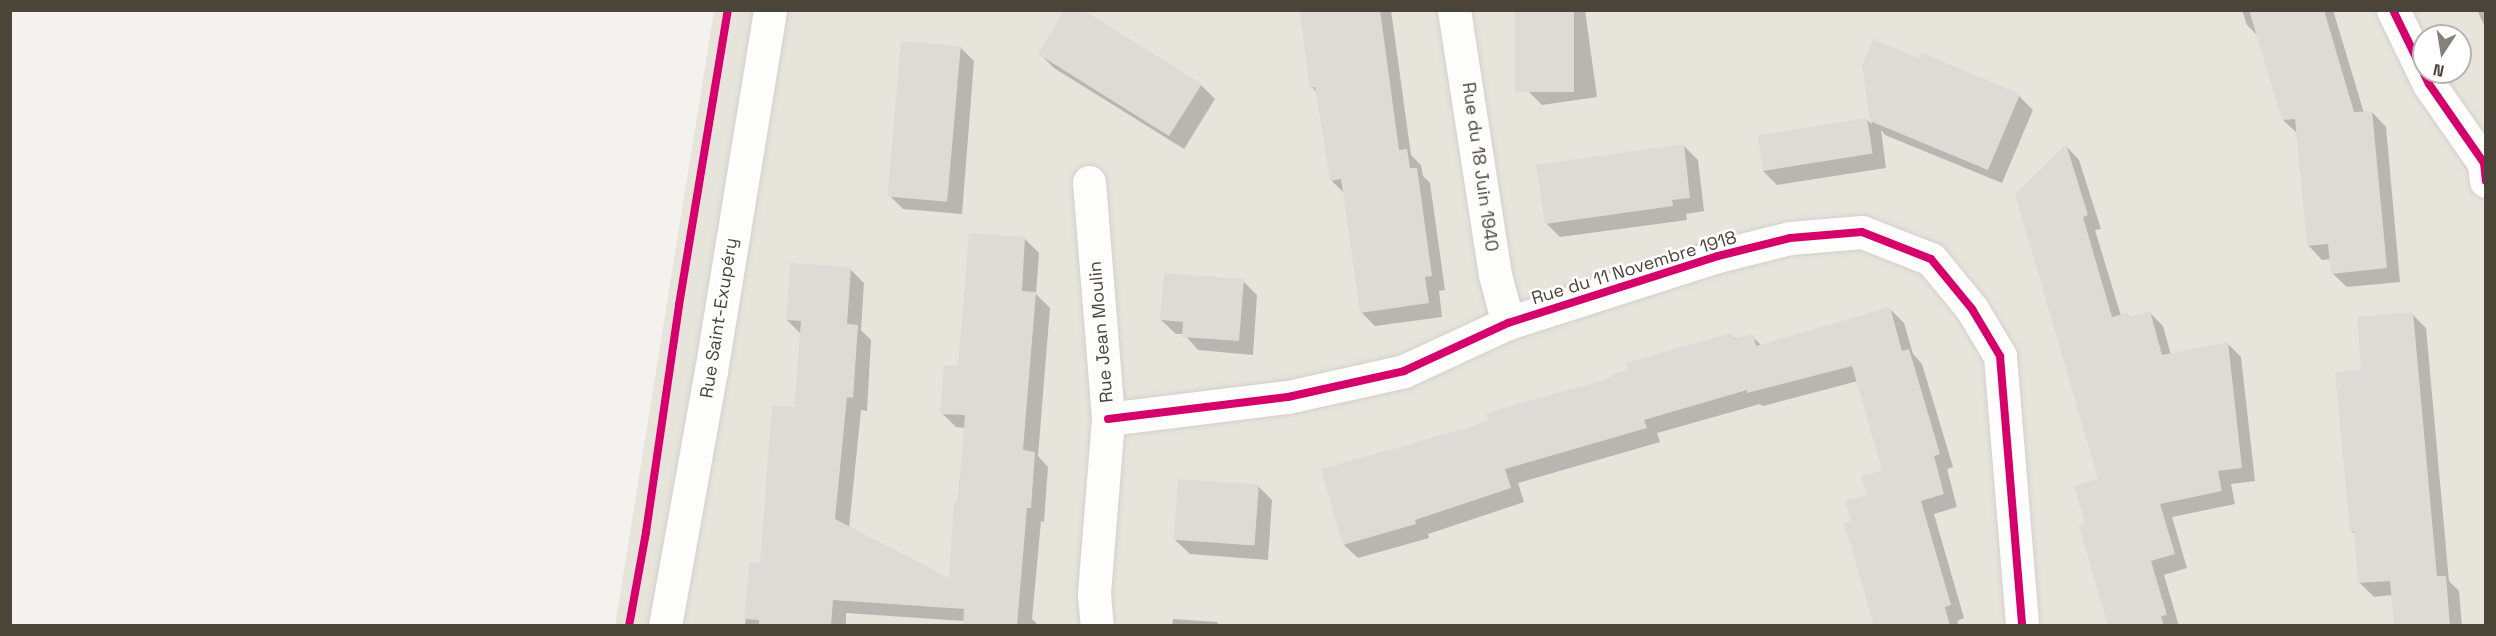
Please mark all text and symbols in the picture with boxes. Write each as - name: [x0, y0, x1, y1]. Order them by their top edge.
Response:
- north arrow: [2412, 24, 2472, 84]
- text: N: [2431, 59, 2446, 82]
- street label: Rue du 18 Juin 1940: [1457, 81, 1503, 253]
- street label: Rue du 11 Novembre 1918: [1529, 226, 1739, 310]
- street label: Rue Saint-Exupéry: [696, 236, 742, 400]
- street label: Rue Jean Moulin: [1084, 260, 1118, 404]

